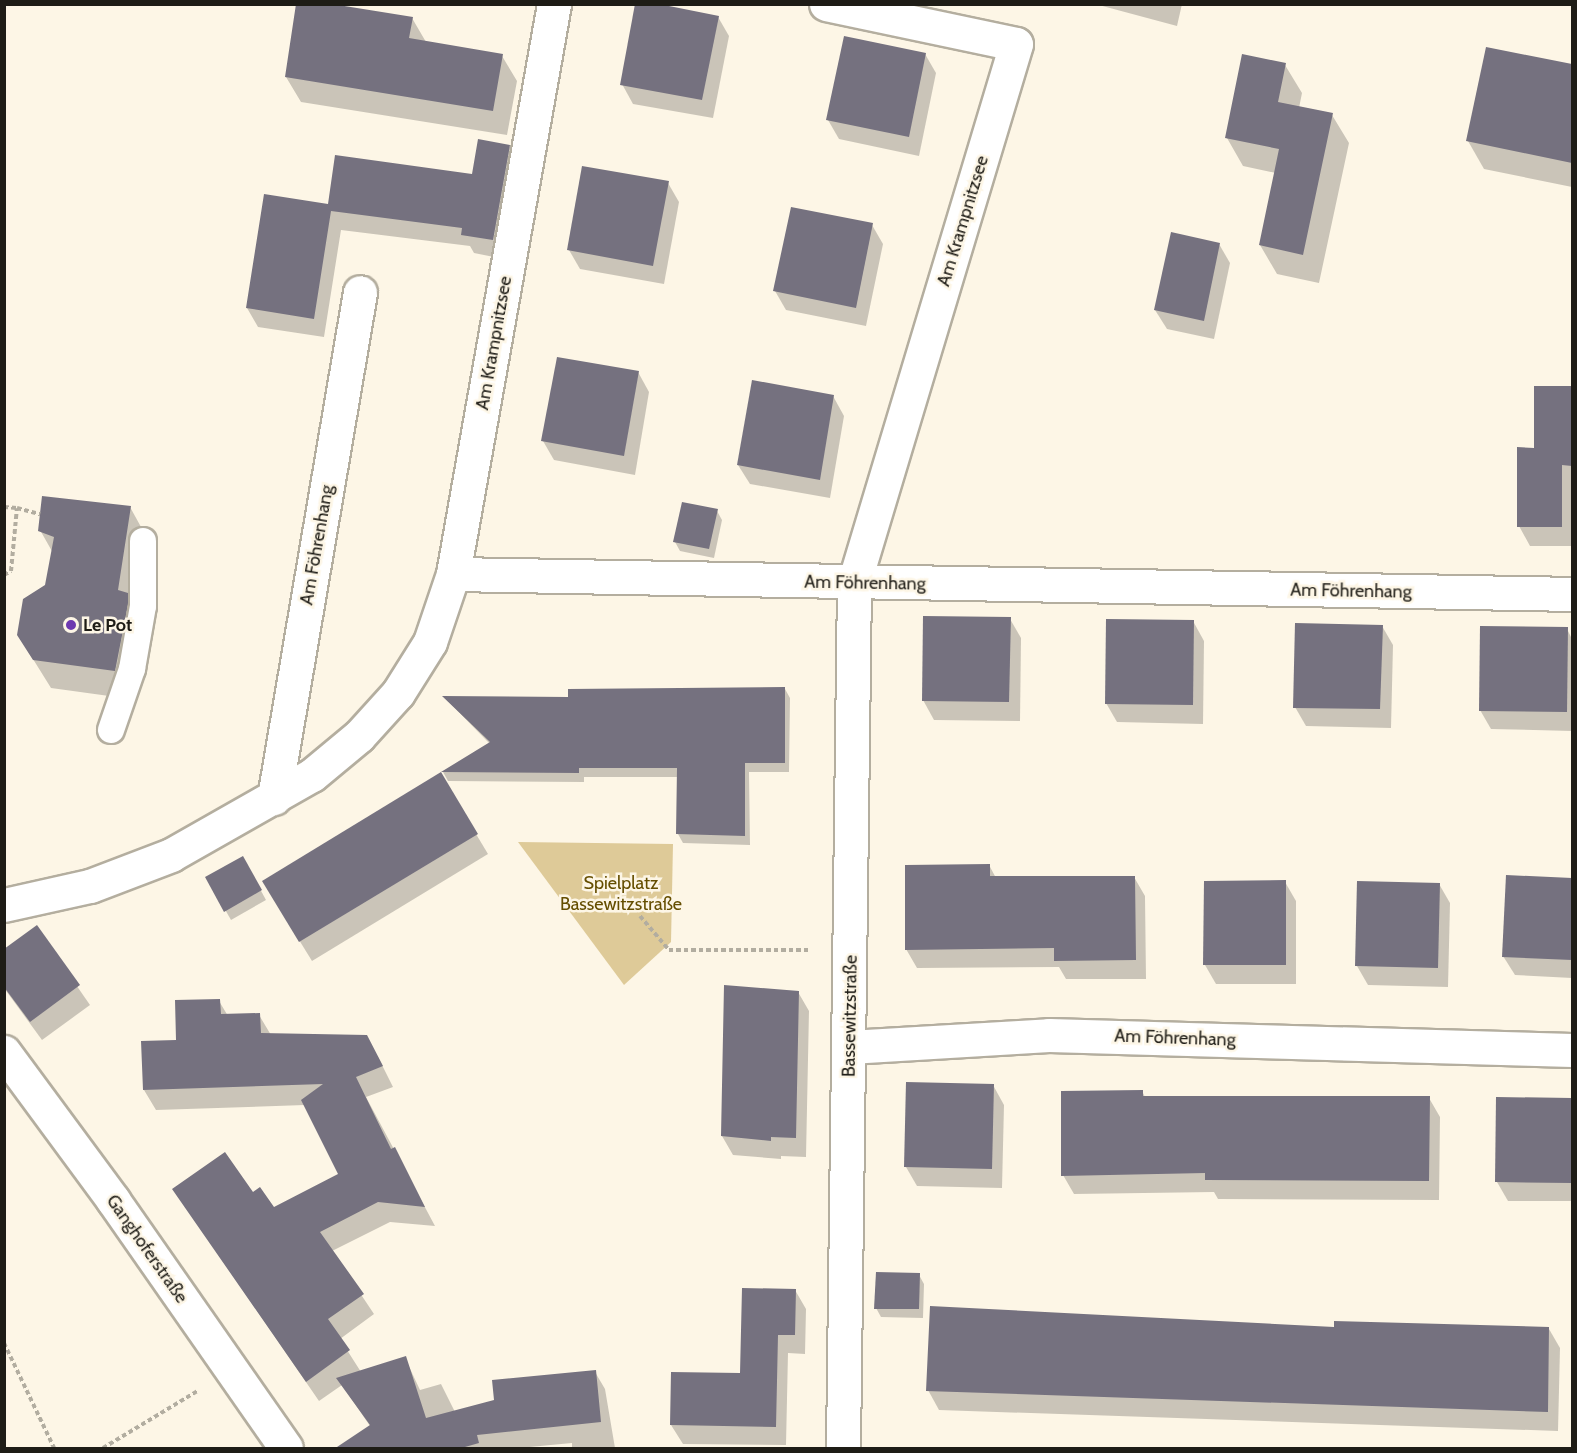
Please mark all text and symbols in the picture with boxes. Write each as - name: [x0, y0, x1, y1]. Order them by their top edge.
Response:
- street label: Am Krampnitzsee: [933, 153, 993, 289]
- street label: Am Krampnitzsee: [472, 274, 516, 412]
- street label: Am Föhrenhang: [296, 483, 338, 607]
- street label: Am Föhrenhang: [804, 571, 926, 595]
- street label: Am Föhrenhang: [1290, 579, 1412, 603]
- place label: Le Pot: [83, 614, 132, 636]
- marker: Le Pot: [64, 618, 78, 632]
- park label: Spielplatz Bassewitzstraße: [560, 873, 682, 916]
- street label: Bassewitzstraße: [838, 955, 862, 1077]
- street label: Am Föhrenhang: [1114, 1025, 1236, 1051]
- street label: Ganghoferstraße: [102, 1191, 192, 1307]

